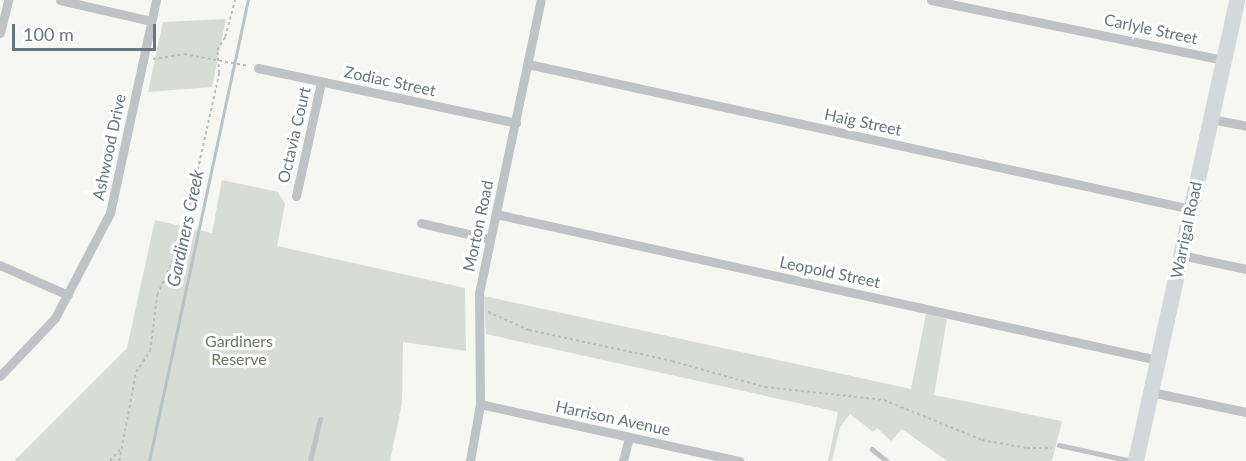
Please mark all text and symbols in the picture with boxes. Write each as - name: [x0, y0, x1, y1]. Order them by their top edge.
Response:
- street label: Carlyle Street: [1103, 10, 1199, 48]
- scale bar: [15, 12, 159, 50]
- text: 100 m: [23, 23, 74, 45]
- street label: Zodiac Street: [343, 62, 437, 100]
- street label: Octavia Court: [274, 85, 314, 185]
- street label: Ashwood Drive: [88, 92, 130, 202]
- street label: Haig Street: [823, 104, 903, 140]
- water label: Gardiners Creek: [162, 167, 208, 289]
- street label: Morton Road: [459, 179, 497, 273]
- street label: Warrigal Road: [1166, 180, 1206, 280]
- street label: Leopold Street: [778, 252, 882, 292]
- park label: Gardiners Reserve: [205, 331, 273, 369]
- street label: Harrison Avenue: [554, 396, 672, 440]

